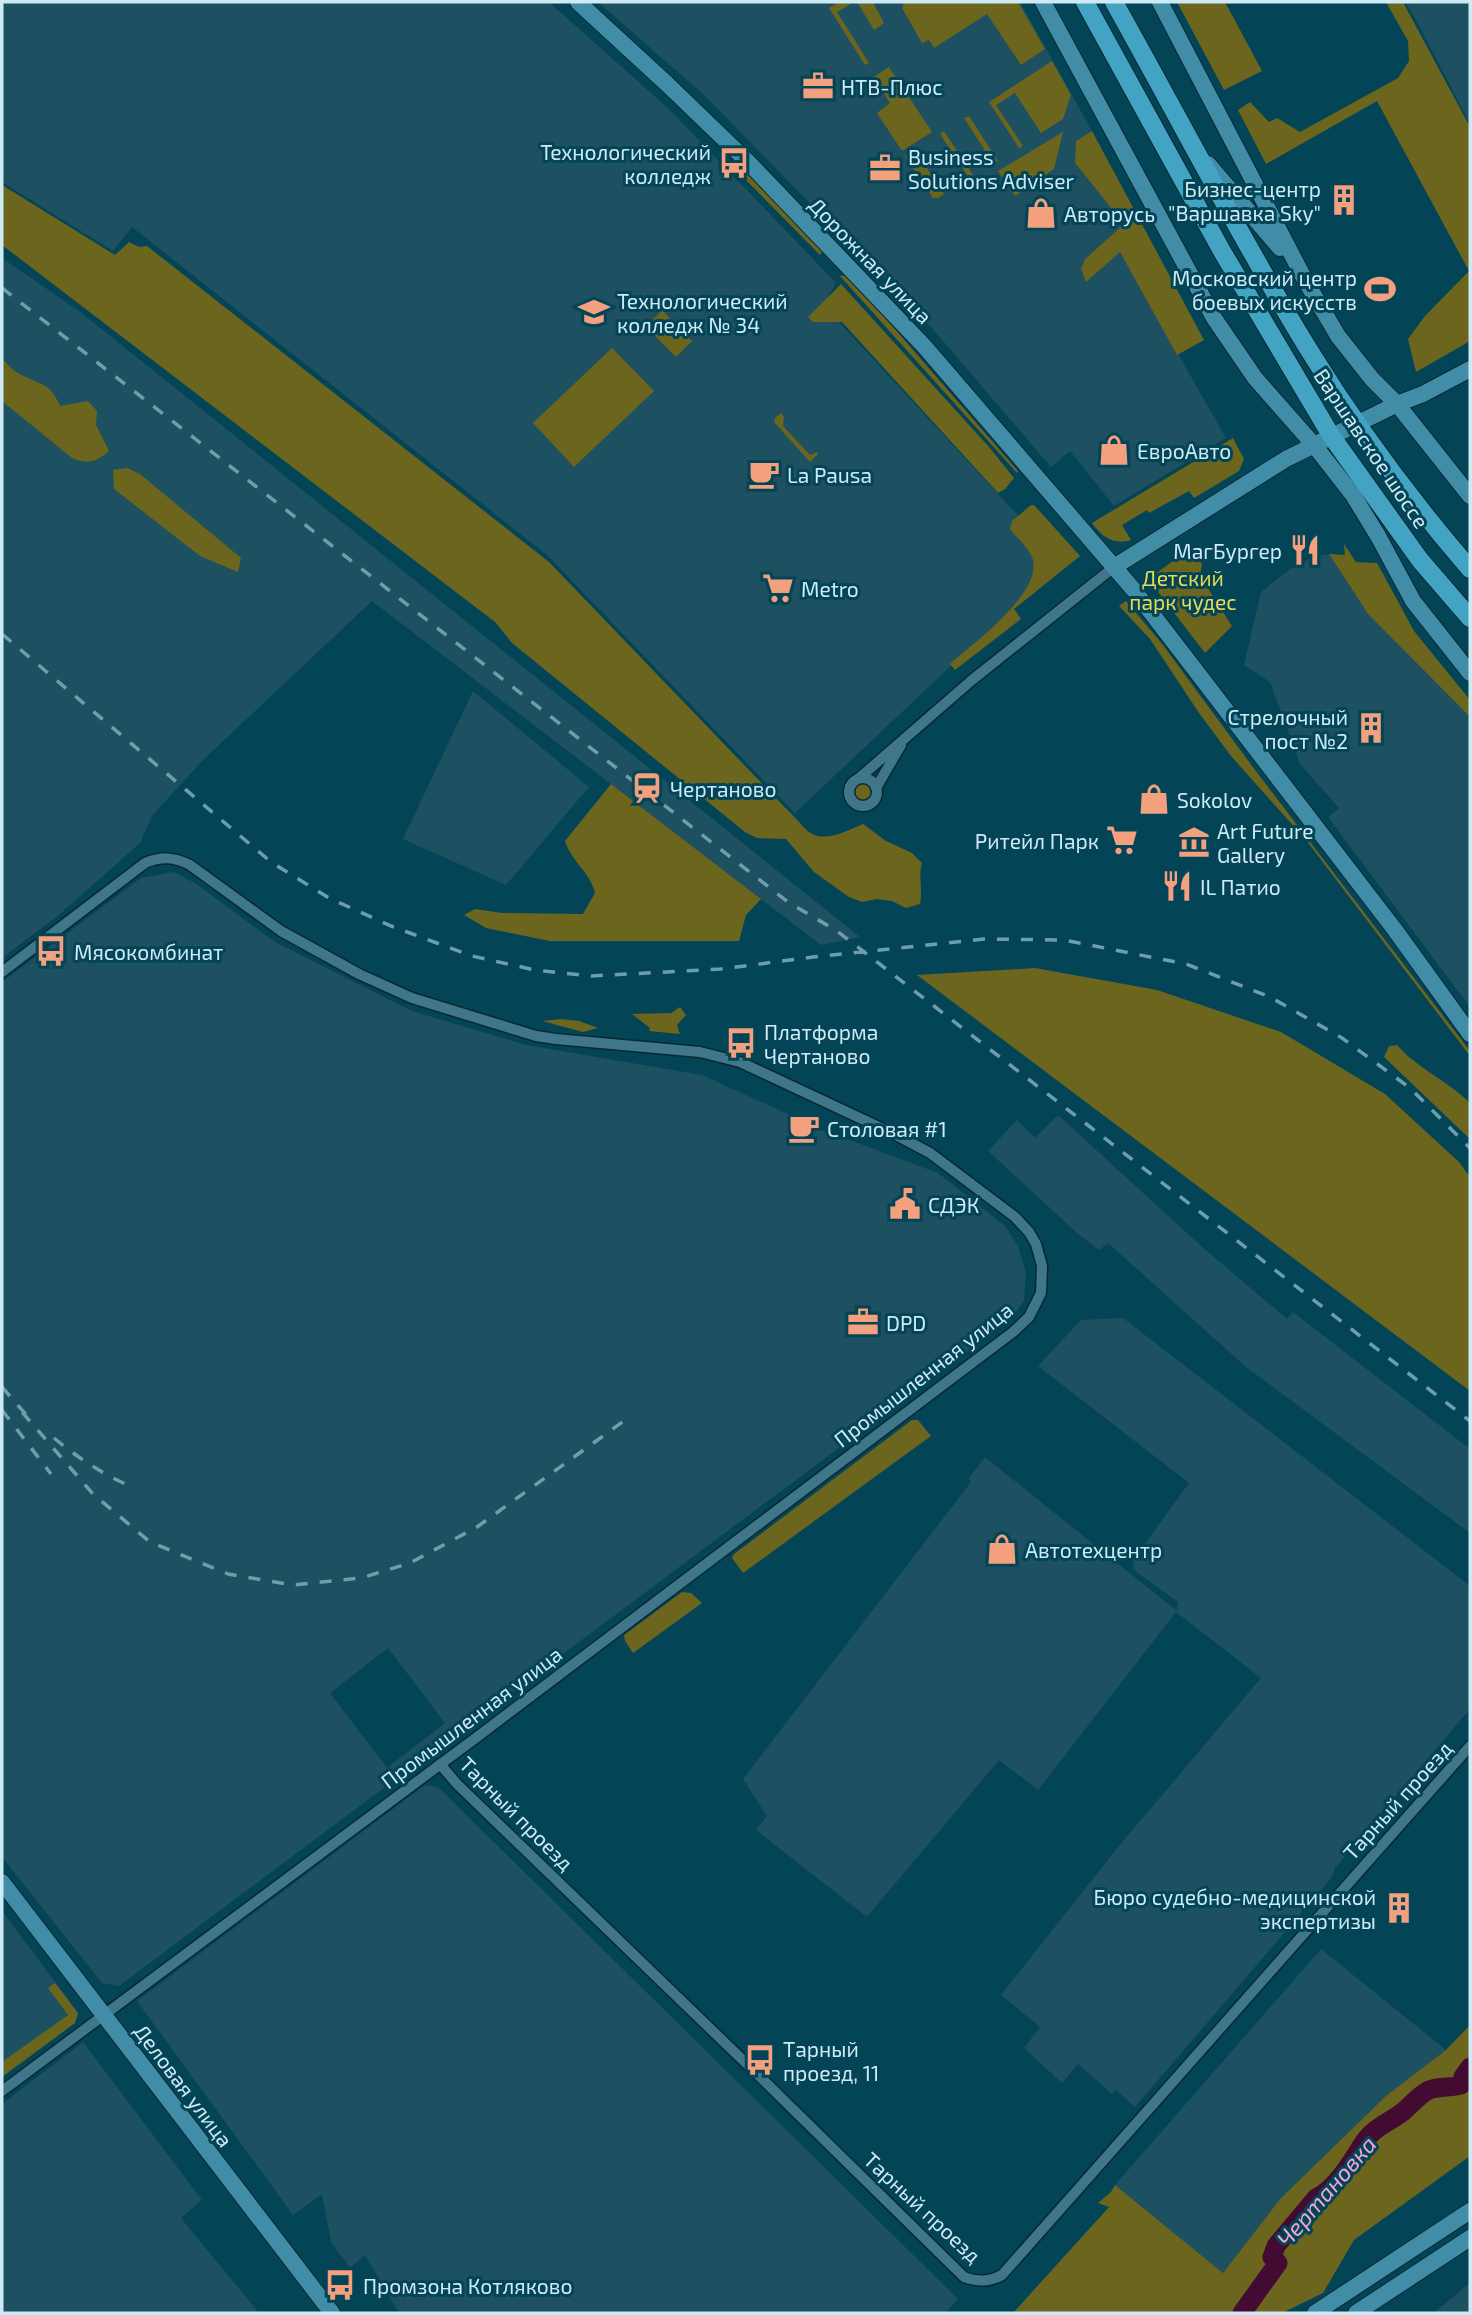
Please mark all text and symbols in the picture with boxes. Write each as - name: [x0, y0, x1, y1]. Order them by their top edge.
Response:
- office icon: НТВ-Плюс: [801, 69, 835, 103]
- place label: НТВ-Плюс: [841, 74, 943, 99]
- place label: Технологический колледж: [540, 139, 711, 188]
- place label: Business Solutions Adviser: [908, 144, 1074, 193]
- bus stop icon: Технологический колледж: [717, 146, 751, 180]
- office icon: Business Solutions Adviser: [868, 151, 902, 185]
- place label: Бизнес-центр "Варшавка Sky": [1168, 176, 1321, 225]
- building icon: Бизнес-центр "Варшавка Sky": [1327, 183, 1361, 217]
- street label: Дорожная улица: [804, 192, 938, 329]
- shop icon: Авторусь: [1024, 196, 1058, 230]
- place label: Авторусь: [1064, 201, 1155, 227]
- place label: Московский центр боевых искусств: [1172, 265, 1357, 315]
- sports icon: Московский центр боевых искусств: [1363, 272, 1397, 306]
- place label: Технологический колледж № 34: [617, 288, 788, 337]
- school or university icon: Технологический колледж № 34: [577, 295, 611, 329]
- street label: Варшавское шоссе: [1309, 363, 1435, 533]
- shop icon: ЕвроАвто: [1097, 433, 1131, 467]
- place label: ЕвроАвто: [1137, 438, 1231, 463]
- cafe icon: La Pausa: [747, 457, 781, 491]
- place label: La Pausa: [787, 462, 872, 487]
- restaurant icon: МагБургер: [1288, 533, 1322, 567]
- place label: МагБургер: [1173, 538, 1282, 564]
- park label: Детский парк чудес: [1129, 565, 1237, 615]
- supermarket icon: Metro: [761, 571, 795, 605]
- place label: Metro: [801, 576, 859, 601]
- place label: Стрелочный пост №2: [1228, 704, 1348, 753]
- building icon: Стрелочный пост №2: [1354, 711, 1388, 745]
- station icon: Чертаново: [630, 771, 664, 805]
- place label: Чертаново: [670, 776, 776, 801]
- shop icon: Sokolov: [1137, 782, 1171, 816]
- place label: Sokolov: [1177, 787, 1252, 812]
- place label: Art Future Gallery: [1217, 818, 1314, 867]
- supermarket icon: Ритейл Парк: [1105, 823, 1139, 857]
- museum icon: Art Future Gallery: [1177, 825, 1211, 859]
- place label: Ритейл Парк: [975, 828, 1099, 853]
- restaurant icon: IL Патио: [1160, 869, 1194, 903]
- place label: IL Патио: [1200, 874, 1281, 899]
- bus stop icon: Мясокомбинат: [34, 934, 68, 968]
- place label: Мясокомбинат: [74, 939, 223, 964]
- place label: Платформа Чертаново: [764, 1019, 878, 1068]
- bus stop icon: Платформа Чертаново: [724, 1026, 758, 1060]
- cafe icon: Столовая #1: [787, 1111, 821, 1145]
- place label: Столовая #1: [827, 1116, 947, 1141]
- public building icon: СДЭК: [888, 1187, 922, 1221]
- place label: СДЭК: [928, 1192, 979, 1217]
- street label: Промышленная улица: [829, 1296, 1018, 1452]
- office icon: DPD: [846, 1305, 880, 1339]
- place label: DPD: [886, 1310, 926, 1335]
- shop icon: Автотехцентр: [985, 1532, 1019, 1566]
- place label: Автотехцентр: [1025, 1537, 1162, 1562]
- street label: Промышленная улица: [376, 1641, 567, 1794]
- street label: Тарный проезд: [1337, 1736, 1457, 1864]
- street label: Тарный проезд: [455, 1751, 579, 1875]
- place label: Бюро судебно-медицинской экспертизы: [1094, 1884, 1376, 1933]
- building icon: Бюро судебно-медицинской экспертизы: [1382, 1891, 1416, 1925]
- street label: Деловая улица: [129, 2019, 238, 2152]
- place label: Тарный проезд, 11: [783, 2036, 879, 2085]
- bus stop icon: Тарный проезд, 11: [743, 2043, 777, 2077]
- water label: Чертановка: [1270, 2130, 1382, 2252]
- street label: Тарный проезд: [859, 2146, 987, 2268]
- bus stop icon: Промзона Котляково: [323, 2268, 357, 2302]
- place label: Промзона Котляково: [363, 2273, 572, 2298]

